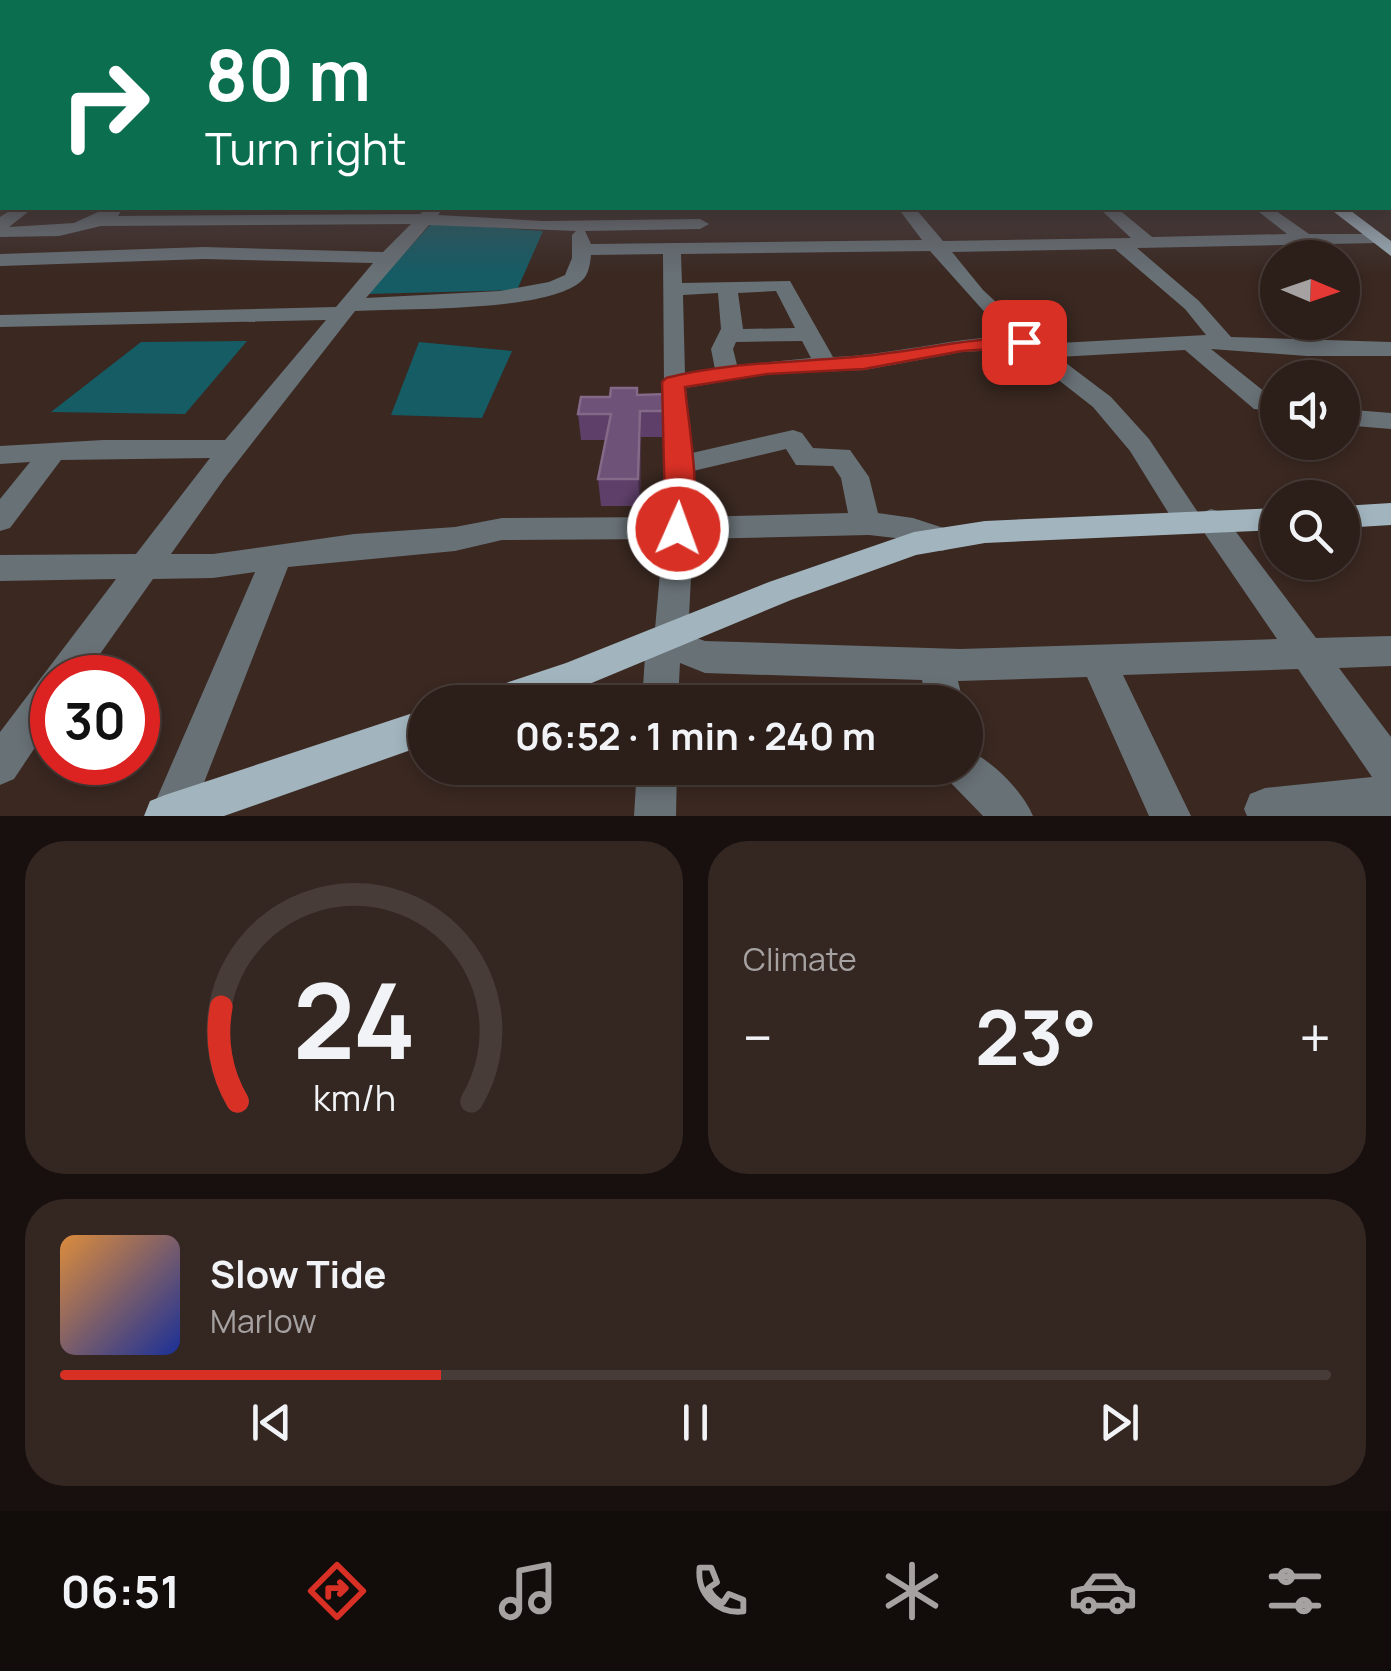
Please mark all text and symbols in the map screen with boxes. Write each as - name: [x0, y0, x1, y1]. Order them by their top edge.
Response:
- text: 80 m: [205, 26, 371, 122]
- icon: right: [40, 40, 170, 170]
- text: Turn right: [205, 117, 406, 179]
- north arrow: [1260, 240, 1360, 340]
- map controls: [1260, 240, 1360, 580]
- pin: [982, 300, 1067, 385]
- icon: arrive: [997, 315, 1052, 370]
- button: sound: [1260, 360, 1360, 460]
- position arrow: [626, 477, 730, 581]
- button: search: [1260, 480, 1360, 580]
- speed limit sign: 30: [30, 655, 160, 785]
- text: 06:52 · 1 min · 240 m: [515, 709, 876, 761]
- text: Climate: [743, 937, 857, 981]
- text: 24: [292, 948, 416, 1090]
- text: 23°: [975, 985, 1097, 1088]
- text: −: [743, 999, 773, 1075]
- text: +: [1299, 999, 1331, 1075]
- text: km/h: [312, 1073, 396, 1122]
- text: Slow Tide: [210, 1247, 387, 1299]
- text: Marlow: [210, 1299, 317, 1343]
- icon: previous: [244, 1395, 299, 1450]
- icon: pause: [668, 1395, 723, 1450]
- icon: next: [1092, 1395, 1147, 1450]
- icon: directions: [302, 1556, 372, 1626]
- icon: music: [493, 1556, 563, 1626]
- icon: phone: [685, 1556, 755, 1626]
- icon: climate: [877, 1556, 947, 1626]
- icon: car: [1068, 1556, 1138, 1626]
- icon: filters: [1260, 1556, 1330, 1626]
- text: 06:51: [61, 1560, 180, 1622]

